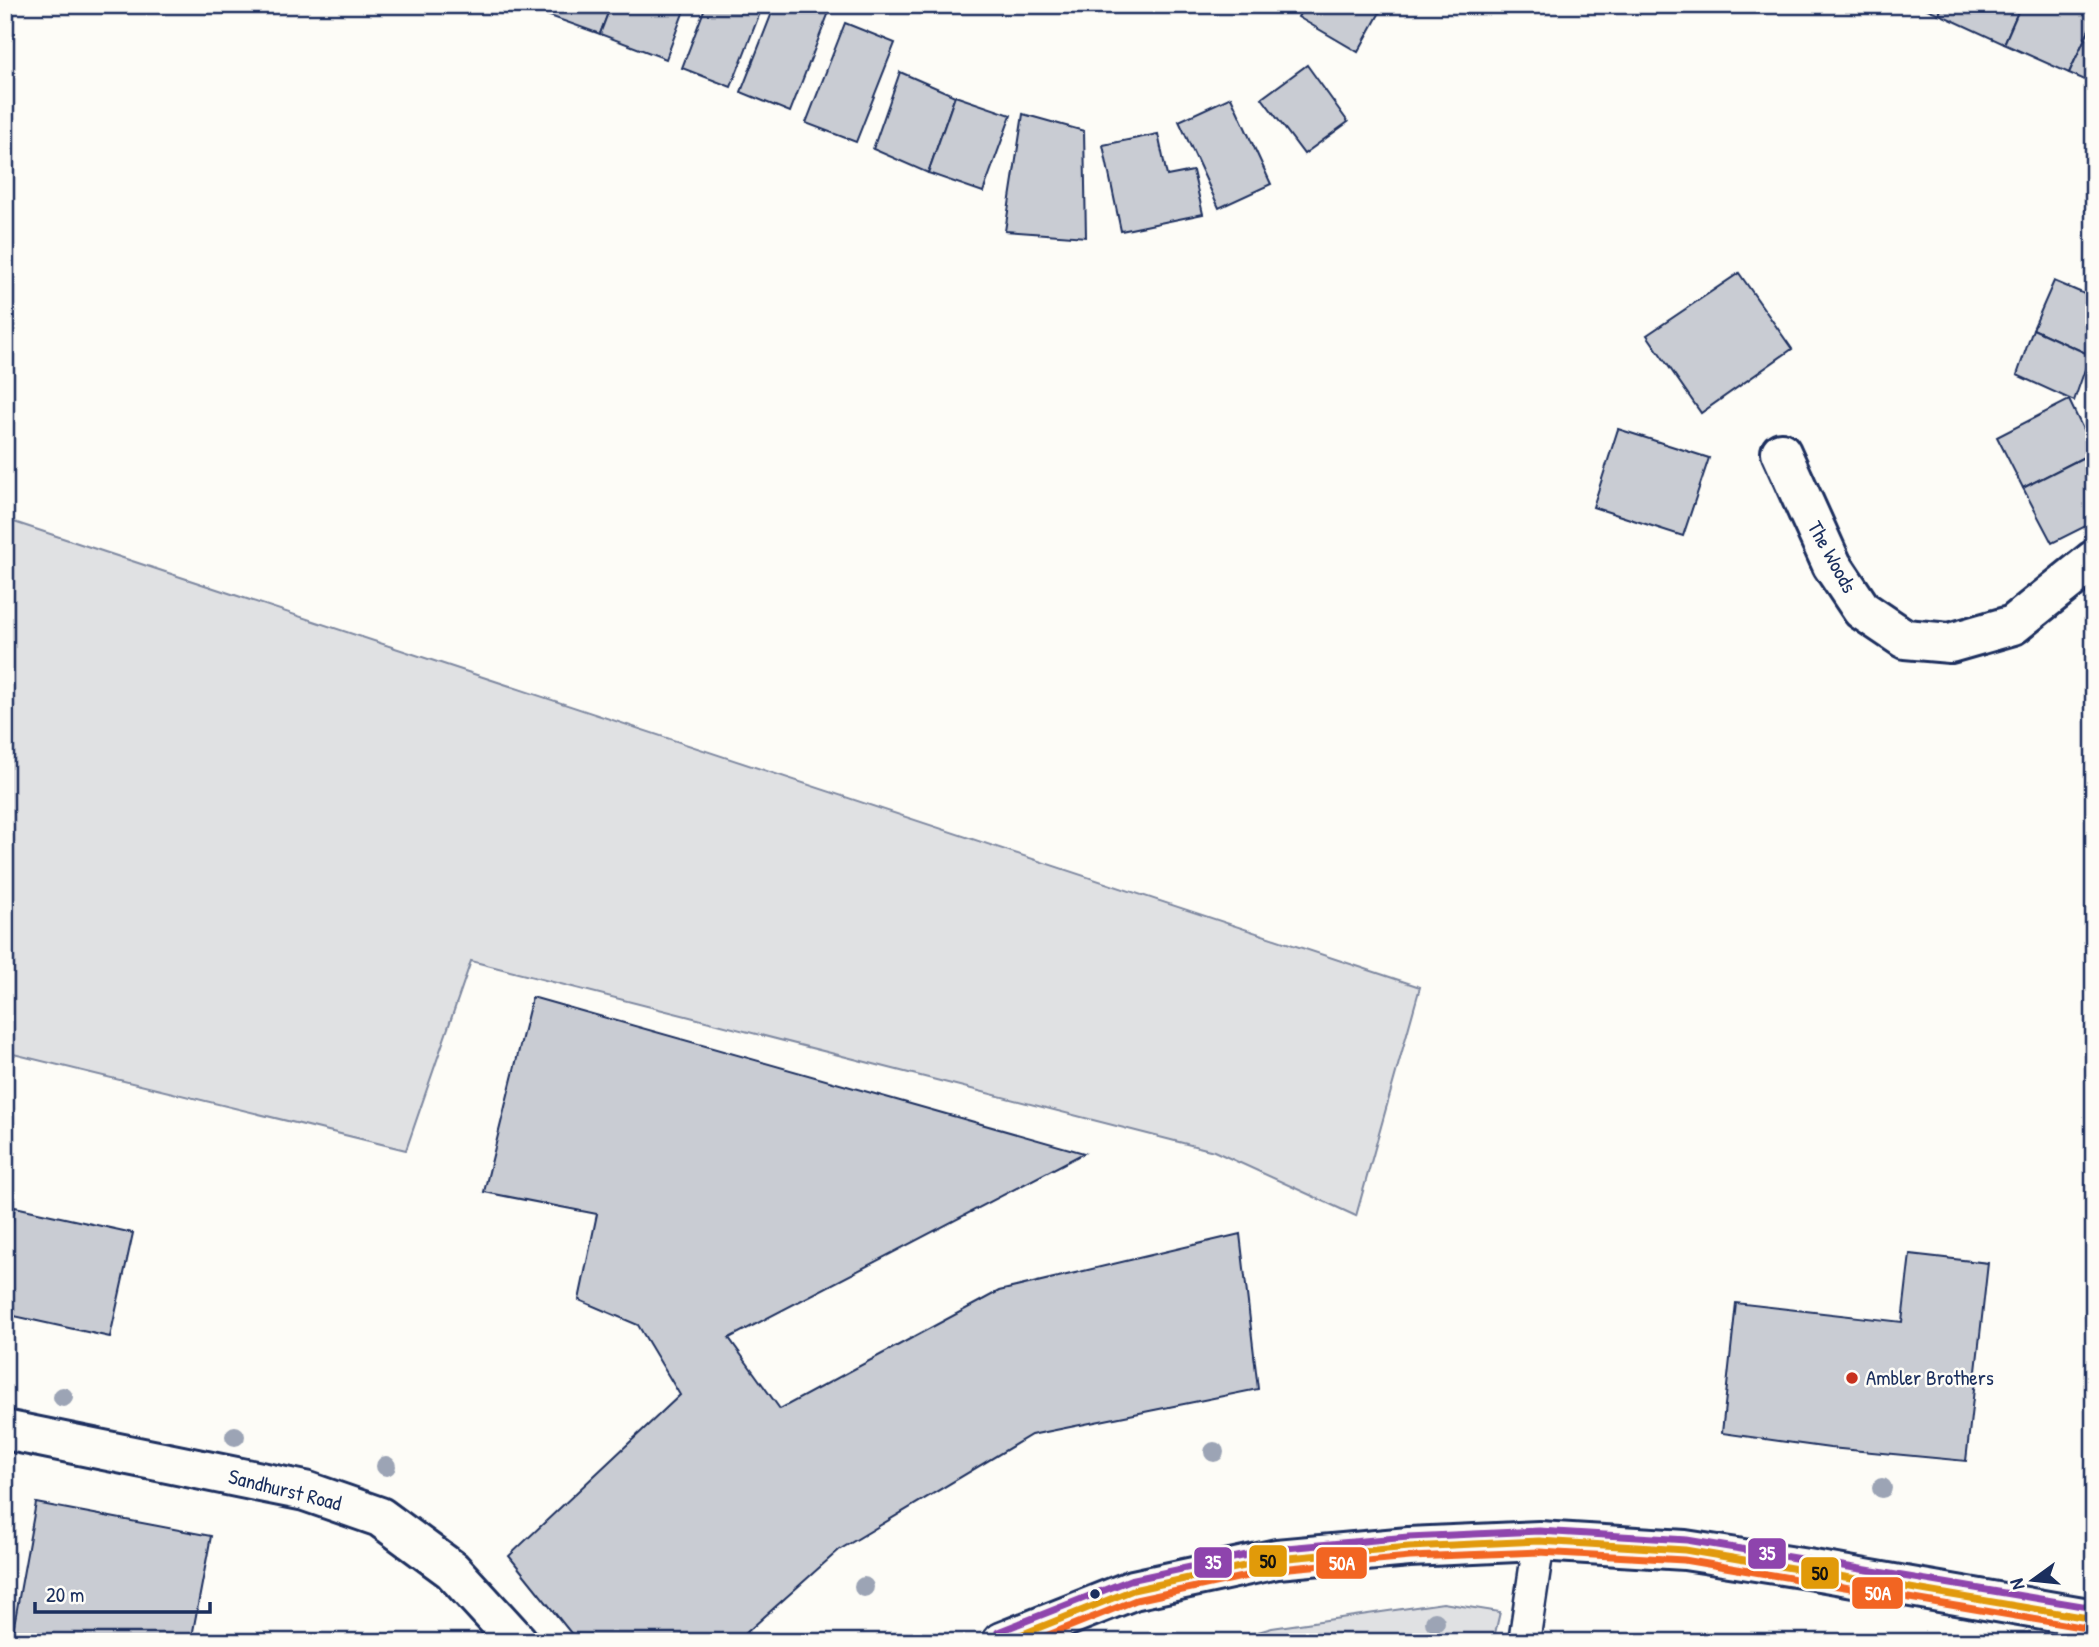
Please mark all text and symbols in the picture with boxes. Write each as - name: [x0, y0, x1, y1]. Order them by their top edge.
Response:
- street label: The Woods: [1801, 516, 1864, 598]
- place label: Ambler Brothers: [1866, 1363, 1994, 1392]
- marker: Ambler Brothers: [1844, 1370, 1860, 1386]
- street label: Sandhurst Road: [226, 1461, 345, 1518]
- line badge: 35: [1747, 1537, 1787, 1570]
- text: 35: [1759, 1540, 1776, 1566]
- line badge: 50: [1248, 1544, 1288, 1578]
- line badge: 35: [1193, 1546, 1233, 1579]
- line badge: 50A: [1315, 1546, 1368, 1580]
- north arrow: [1997, 1546, 2068, 1616]
- text: 50: [1260, 1548, 1277, 1574]
- text: 35: [1205, 1549, 1222, 1575]
- text: 50A: [1329, 1550, 1356, 1576]
- line badge: 50: [1800, 1556, 1840, 1590]
- text: 50: [1812, 1560, 1829, 1586]
- scale bar: [35, 1570, 210, 1614]
- line badge: 50A: [1851, 1576, 1904, 1610]
- text: N: [2003, 1576, 2030, 1593]
- text: 20 m: [46, 1580, 84, 1609]
- text: 50A: [1865, 1580, 1892, 1606]
- unlabelled marker: [1088, 1587, 1102, 1601]

